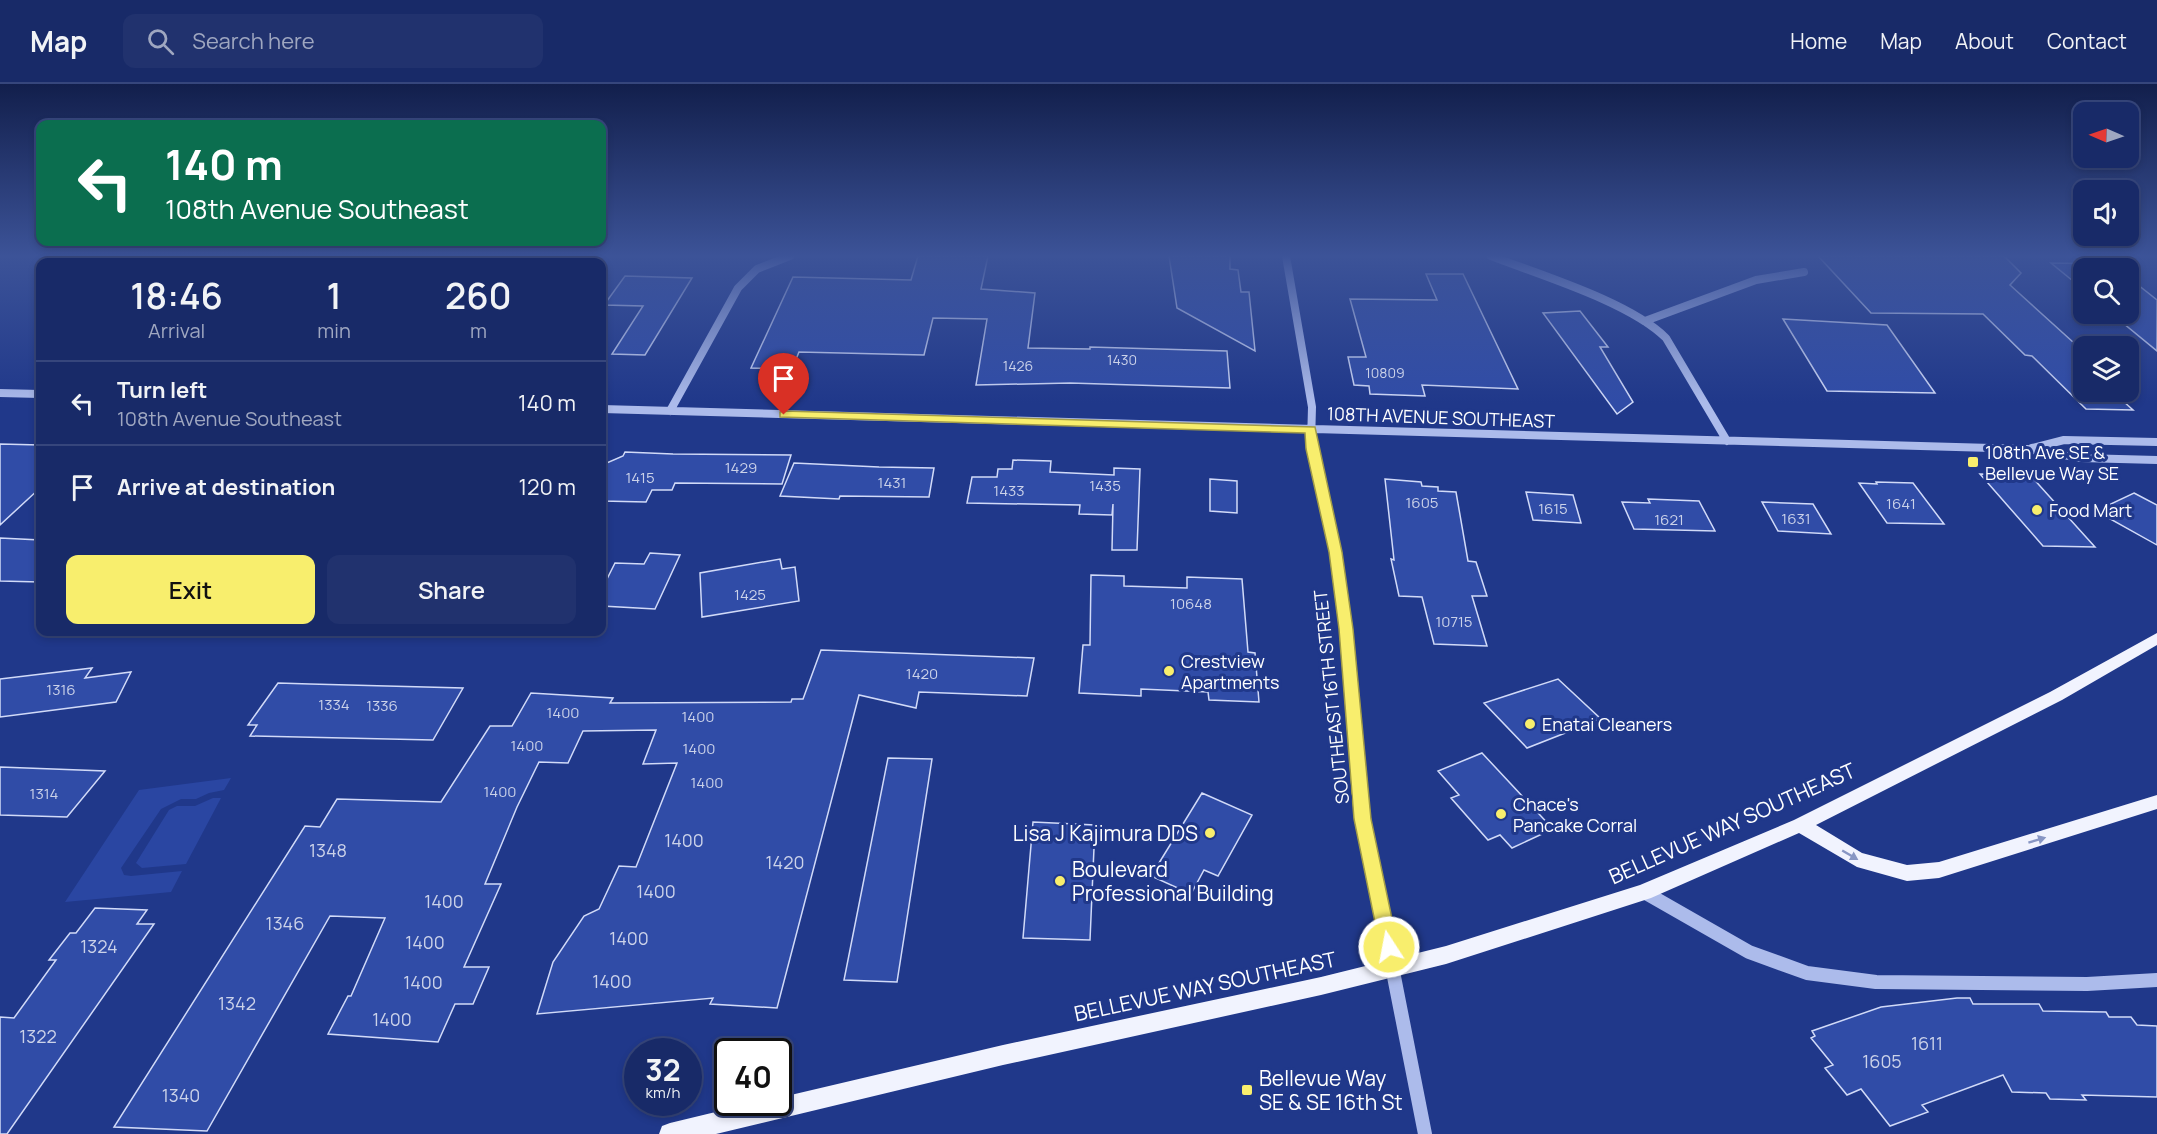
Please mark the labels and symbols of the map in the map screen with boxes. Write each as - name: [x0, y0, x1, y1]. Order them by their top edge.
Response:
- north arrow: [2073, 102, 2139, 168]
- house number: 1430: [1107, 350, 1137, 369]
- pin: [758, 353, 809, 415]
- house number: 1426: [1003, 356, 1033, 375]
- house number: 10809: [1365, 363, 1405, 382]
- street label: 108TH AVENUE SOUTHEAST: [1327, 401, 1556, 433]
- place label: 108th Ave SE & Bellevue Way SE: [1985, 440, 2119, 485]
- marker: 108th Ave SE & Bellevue Way SE: [1966, 455, 1980, 469]
- house number: 1429: [725, 457, 757, 478]
- house number: 1415: [625, 467, 655, 488]
- house number: 1431: [878, 472, 906, 493]
- house number: 1435: [1089, 475, 1121, 496]
- house number: 1433: [993, 480, 1025, 501]
- house number: 1605: [1406, 492, 1438, 513]
- house number: 1641: [1886, 493, 1916, 514]
- house number: 1615: [1538, 498, 1568, 519]
- place label: Food Mart: [2049, 498, 2132, 522]
- marker: Food Mart: [2030, 503, 2044, 517]
- house number: 1631: [1781, 508, 1811, 529]
- house number: 1621: [1654, 509, 1684, 530]
- house number: 1425: [734, 584, 766, 605]
- street label: SOUTHEAST 16TH STREET: [1308, 588, 1354, 805]
- house number: 10648: [1170, 593, 1212, 614]
- house number: 10715: [1435, 611, 1473, 632]
- place label: Crestview Apartments: [1181, 649, 1280, 694]
- house number: 1420: [906, 663, 938, 684]
- marker: Crestview Apartments: [1162, 664, 1176, 678]
- house number: 1316: [46, 679, 76, 700]
- house number: 1334: [318, 694, 350, 715]
- house number: 1336: [366, 695, 398, 716]
- house number: 1400: [547, 702, 580, 723]
- house number: 1400: [682, 706, 715, 727]
- place label: Enatai Cleaners: [1542, 712, 1672, 736]
- marker: Enatai Cleaners: [1523, 717, 1537, 731]
- house number: 1400: [511, 735, 544, 756]
- house number: 1400: [683, 738, 716, 759]
- street label: BELLEVUE WAY SOUTHEAST: [1604, 756, 1860, 890]
- house number: 1400: [691, 772, 724, 793]
- house number: 1400: [484, 781, 517, 802]
- house number: 1314: [30, 783, 59, 804]
- place label: Chace's Pancake Corral: [1513, 792, 1637, 837]
- marker: Chace's Pancake Corral: [1494, 807, 1508, 821]
- place label: Lisa J Kajimura DDS: [1013, 819, 1198, 847]
- marker: Lisa J Kajimura DDS: [1203, 826, 1217, 840]
- house number: 1400: [664, 828, 704, 852]
- one-way arrow: [2028, 835, 2046, 844]
- house number: 1348: [309, 838, 347, 862]
- one-way arrow: [1842, 849, 1858, 860]
- house number: 1420: [766, 850, 804, 874]
- place label: Boulevard Professional Building: [1072, 855, 1274, 907]
- marker: Boulevard Professional Building: [1053, 874, 1067, 888]
- house number: 1400: [636, 879, 676, 903]
- house number: 1400: [424, 889, 464, 913]
- house number: 1346: [266, 911, 304, 935]
- position arrow: [1357, 915, 1421, 979]
- house number: 1400: [609, 926, 649, 950]
- house number: 1400: [405, 930, 445, 954]
- house number: 1324: [80, 934, 118, 958]
- street label: BELLEVUE WAY SOUTHEAST: [1071, 944, 1339, 1027]
- house number: 1400: [592, 969, 632, 993]
- house number: 1400: [403, 970, 443, 994]
- house number: 1342: [218, 991, 256, 1015]
- house number: 1400: [372, 1007, 412, 1031]
- house number: 1322: [19, 1024, 57, 1048]
- house number: 1611: [1911, 1031, 1943, 1055]
- speed limit sign: 40: [714, 1038, 792, 1116]
- house number: 1605: [1862, 1049, 1902, 1073]
- place label: Bellevue Way SE & SE 16th St: [1259, 1064, 1403, 1116]
- house number: 1340: [162, 1083, 200, 1107]
- marker: Bellevue Way SE & SE 16th St: [1240, 1083, 1254, 1097]

